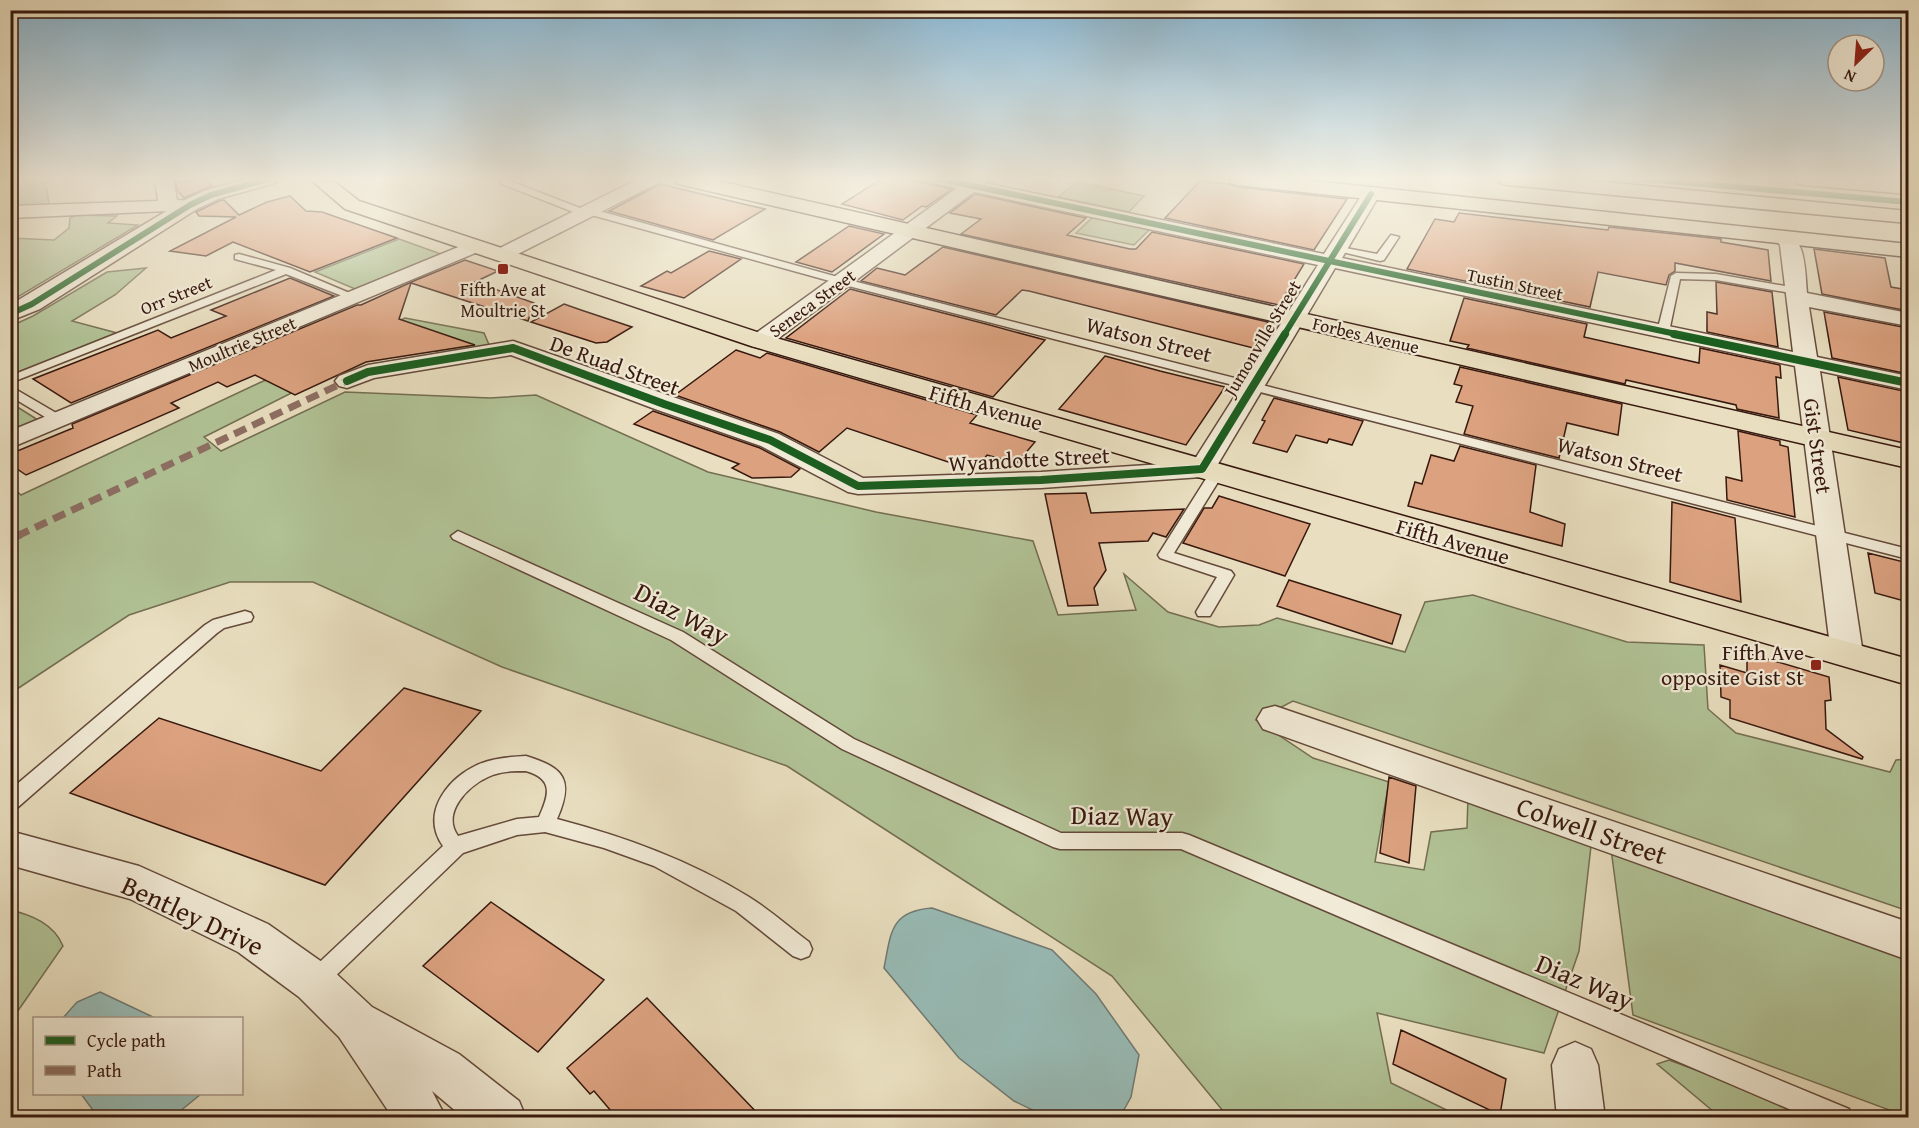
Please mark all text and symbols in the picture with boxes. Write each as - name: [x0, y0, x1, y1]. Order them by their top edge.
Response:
- north arrow: [1826, 33, 1886, 93]
- text: N: [1839, 63, 1860, 90]
- street label: Tustin Street: [1464, 261, 1566, 308]
- marker: Fifth Ave at Moultrie St: [496, 262, 510, 276]
- street label: Seneca Street: [763, 262, 862, 344]
- street label: Orr Street: [136, 268, 217, 322]
- street label: Jumonville Street: [1216, 274, 1308, 403]
- place label: Fifth Ave at Moultrie St: [460, 276, 547, 324]
- street label: Watson Street: [1083, 308, 1216, 370]
- street label: Moultrie Street: [184, 309, 301, 379]
- street label: Forbes Avenue: [1310, 310, 1422, 360]
- street label: De Ruad Street: [546, 327, 684, 403]
- street label: Fifth Avenue: [926, 376, 1046, 438]
- street label: Gist Street: [1795, 396, 1841, 496]
- street label: Watson Street: [1554, 428, 1687, 490]
- street label: Wyandotte Street: [948, 439, 1111, 479]
- street label: Fifth Avenue: [1393, 510, 1513, 572]
- street label: Diaz Way: [627, 571, 737, 655]
- place label: Fifth Ave opposite Gist St: [1661, 636, 1804, 693]
- marker: Fifth Ave opposite Gist St: [1809, 658, 1823, 672]
- street label: Colwell Street: [1511, 786, 1673, 875]
- street label: Diaz Way: [1070, 794, 1174, 836]
- street label: Bentley Drive: [115, 865, 271, 965]
- street label: Diaz Way: [1530, 943, 1641, 1020]
- legend: [33, 1017, 243, 1095]
- text: Cycle path: [87, 1027, 166, 1054]
- text: Path: [87, 1057, 122, 1084]

